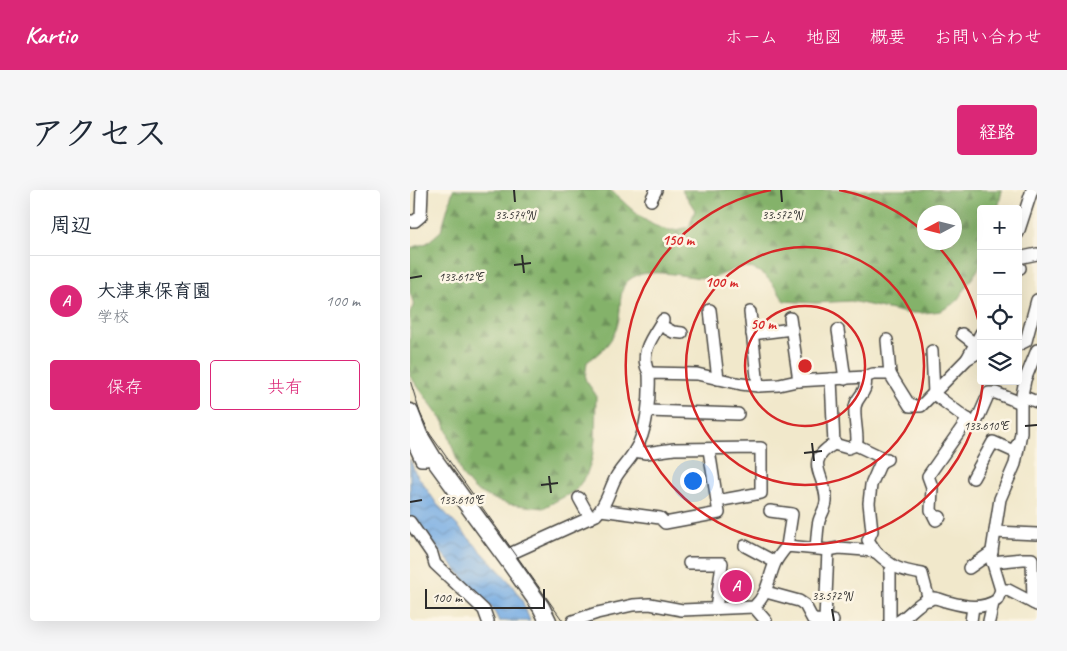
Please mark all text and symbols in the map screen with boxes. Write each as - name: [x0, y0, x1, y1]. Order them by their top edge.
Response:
- text: Kartio: [25, 20, 77, 50]
- text: ホーム: [725, 26, 778, 48]
- text: 地図: [806, 26, 842, 48]
- text: 概要: [870, 26, 906, 48]
- text: お問い合わせ: [934, 26, 1042, 48]
- button: 経路: [957, 105, 1037, 155]
- text: アクセス: [30, 111, 168, 156]
- north arrow: [917, 205, 962, 250]
- map controls: [977, 205, 1022, 385]
- button: +: [977, 205, 1022, 250]
- text: 33.574°N: [495, 207, 537, 223]
- text: 33.572°N: [762, 207, 804, 223]
- text: 周辺: [50, 212, 92, 238]
- text: 150 m: [662, 231, 696, 250]
- button: −: [977, 250, 1022, 295]
- text: 133.612°E: [439, 269, 485, 285]
- text: 100 m: [705, 273, 739, 292]
- text: 大津東保育園: [97, 279, 211, 303]
- text: A: [62, 291, 70, 311]
- text: 100 m: [326, 291, 360, 311]
- button: locate: [977, 295, 1022, 340]
- text: 学校: [97, 307, 129, 327]
- text: 50 m: [750, 315, 777, 334]
- button: layers: [977, 340, 1022, 385]
- centre of rings: [796, 357, 814, 375]
- button: 保存: [50, 360, 200, 410]
- button: 共有: [210, 360, 360, 410]
- text: 133.610°E: [964, 418, 1010, 434]
- your location: [680, 468, 706, 494]
- text: 133.610°E: [439, 492, 485, 508]
- pin: A: [720, 567, 752, 605]
- scale bar: [425, 586, 545, 609]
- text: 33.572°N: [812, 588, 854, 604]
- text: 100 m: [432, 589, 462, 606]

